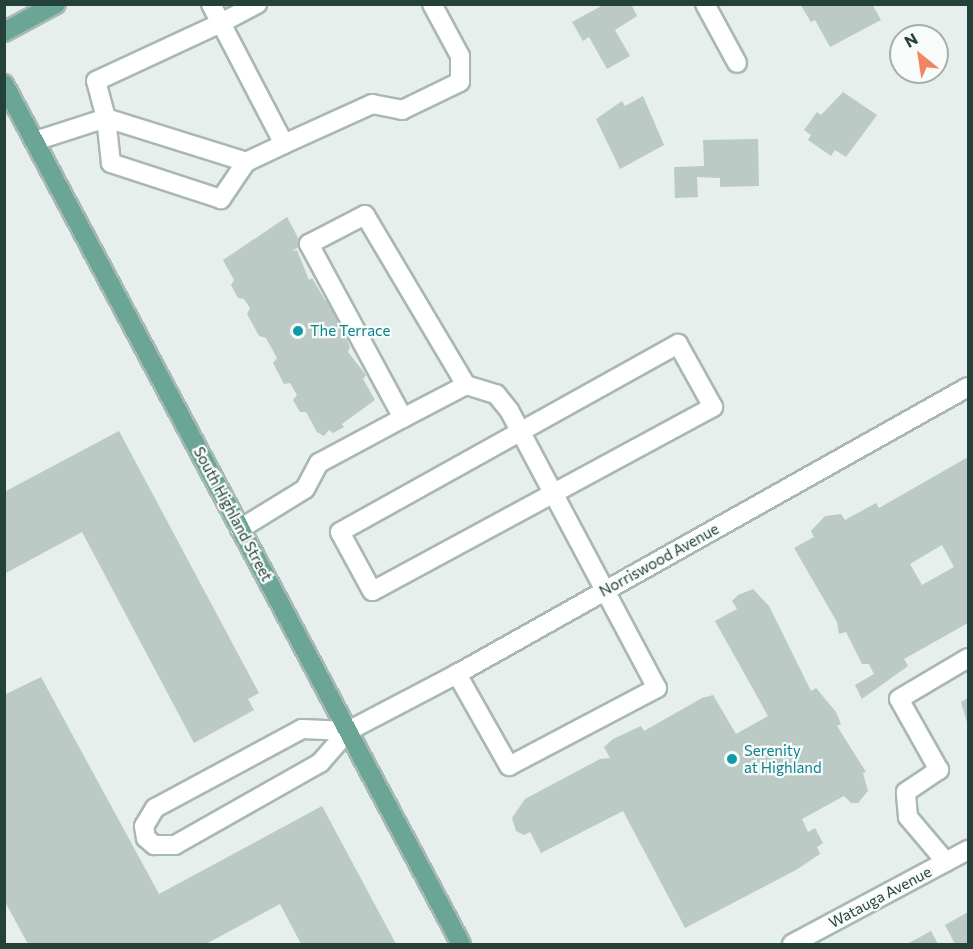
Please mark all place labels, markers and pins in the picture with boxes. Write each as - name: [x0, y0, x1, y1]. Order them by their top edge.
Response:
- place label: The Terrace: [310, 322, 390, 340]
- marker: The Terrace: [291, 324, 305, 338]
- place label: Serenity at Highland: [744, 741, 822, 776]
- marker: Serenity at Highland: [725, 752, 739, 766]

